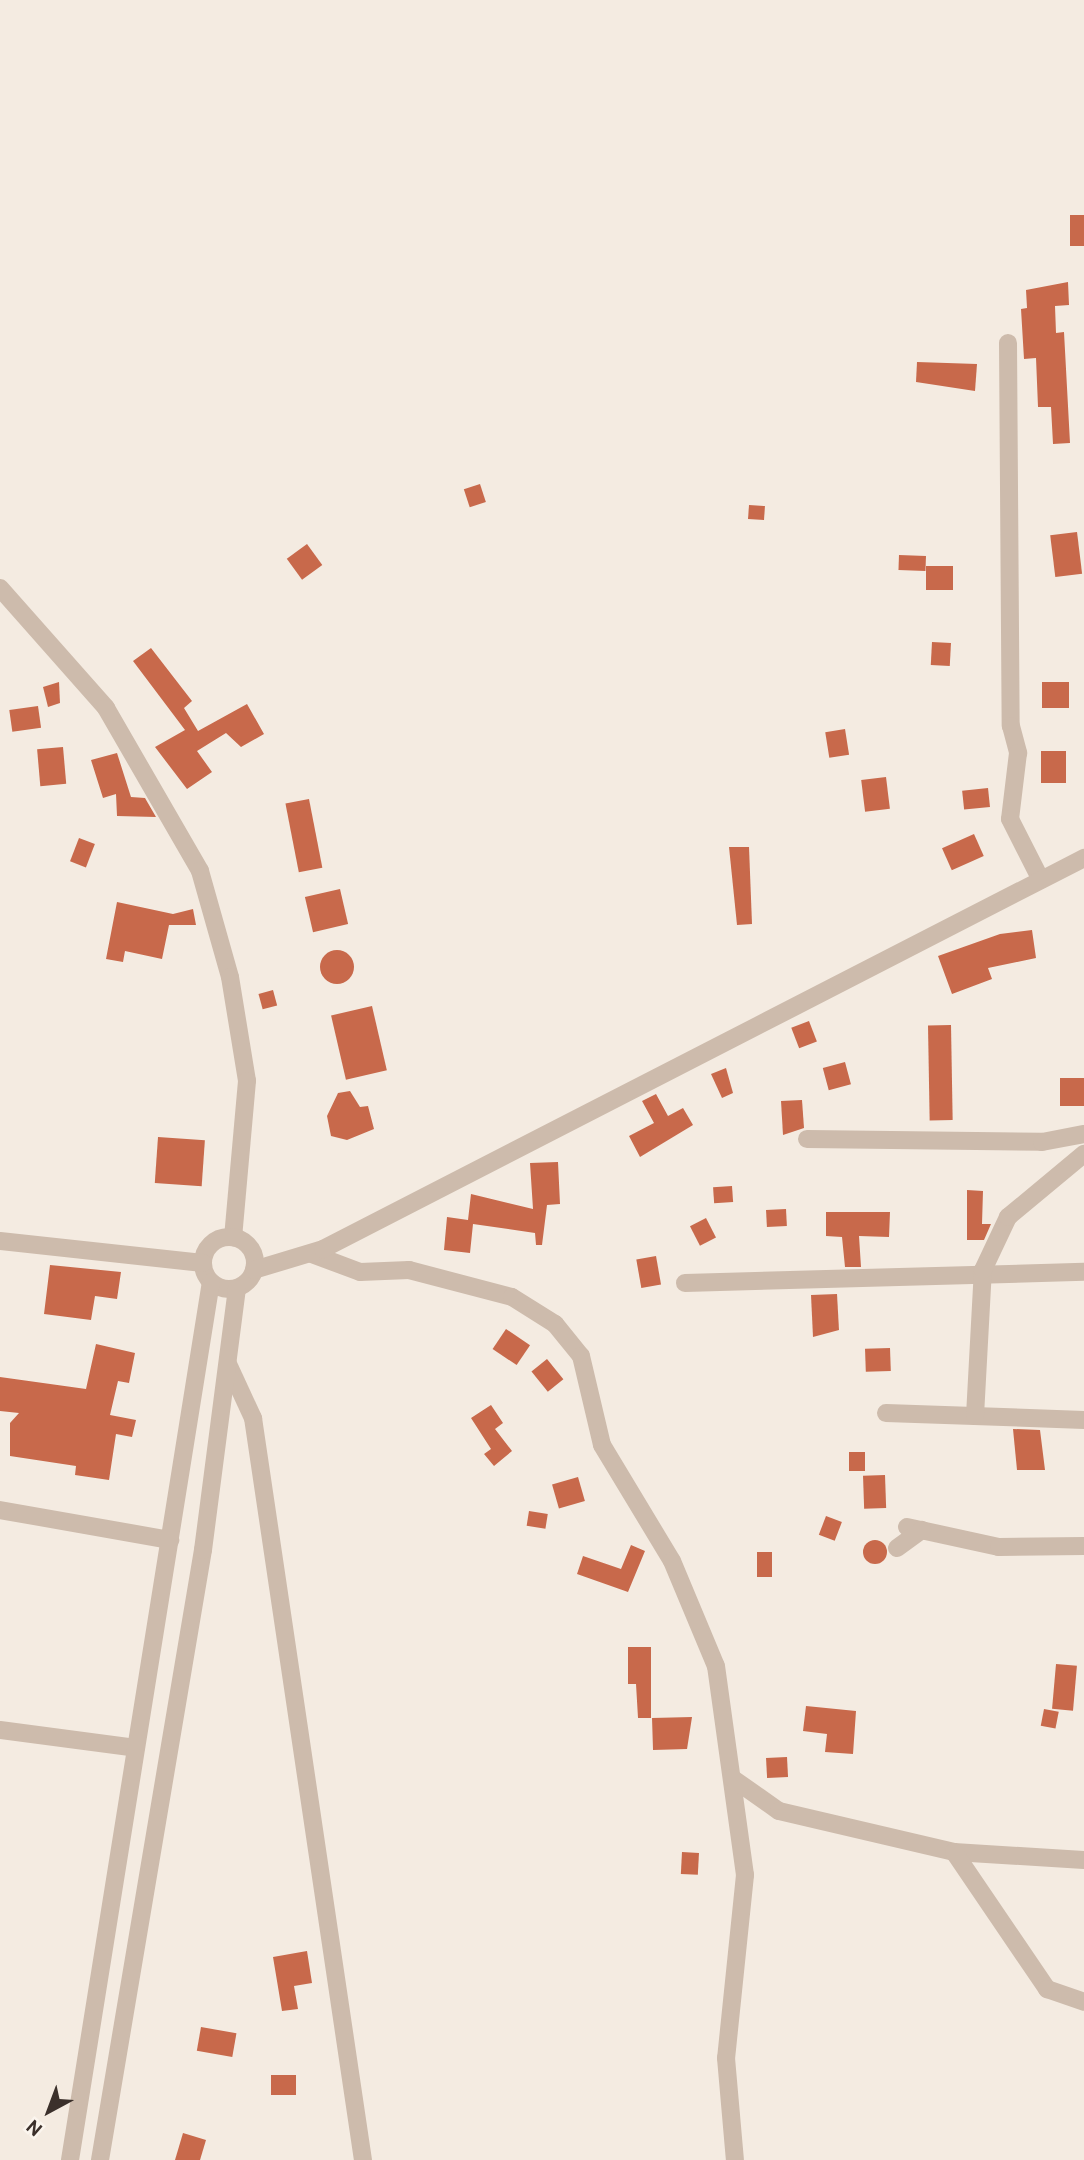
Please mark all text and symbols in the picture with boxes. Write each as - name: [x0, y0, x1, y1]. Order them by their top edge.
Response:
- north arrow: [14, 2076, 84, 2146]
- text: N: [22, 2113, 48, 2140]

